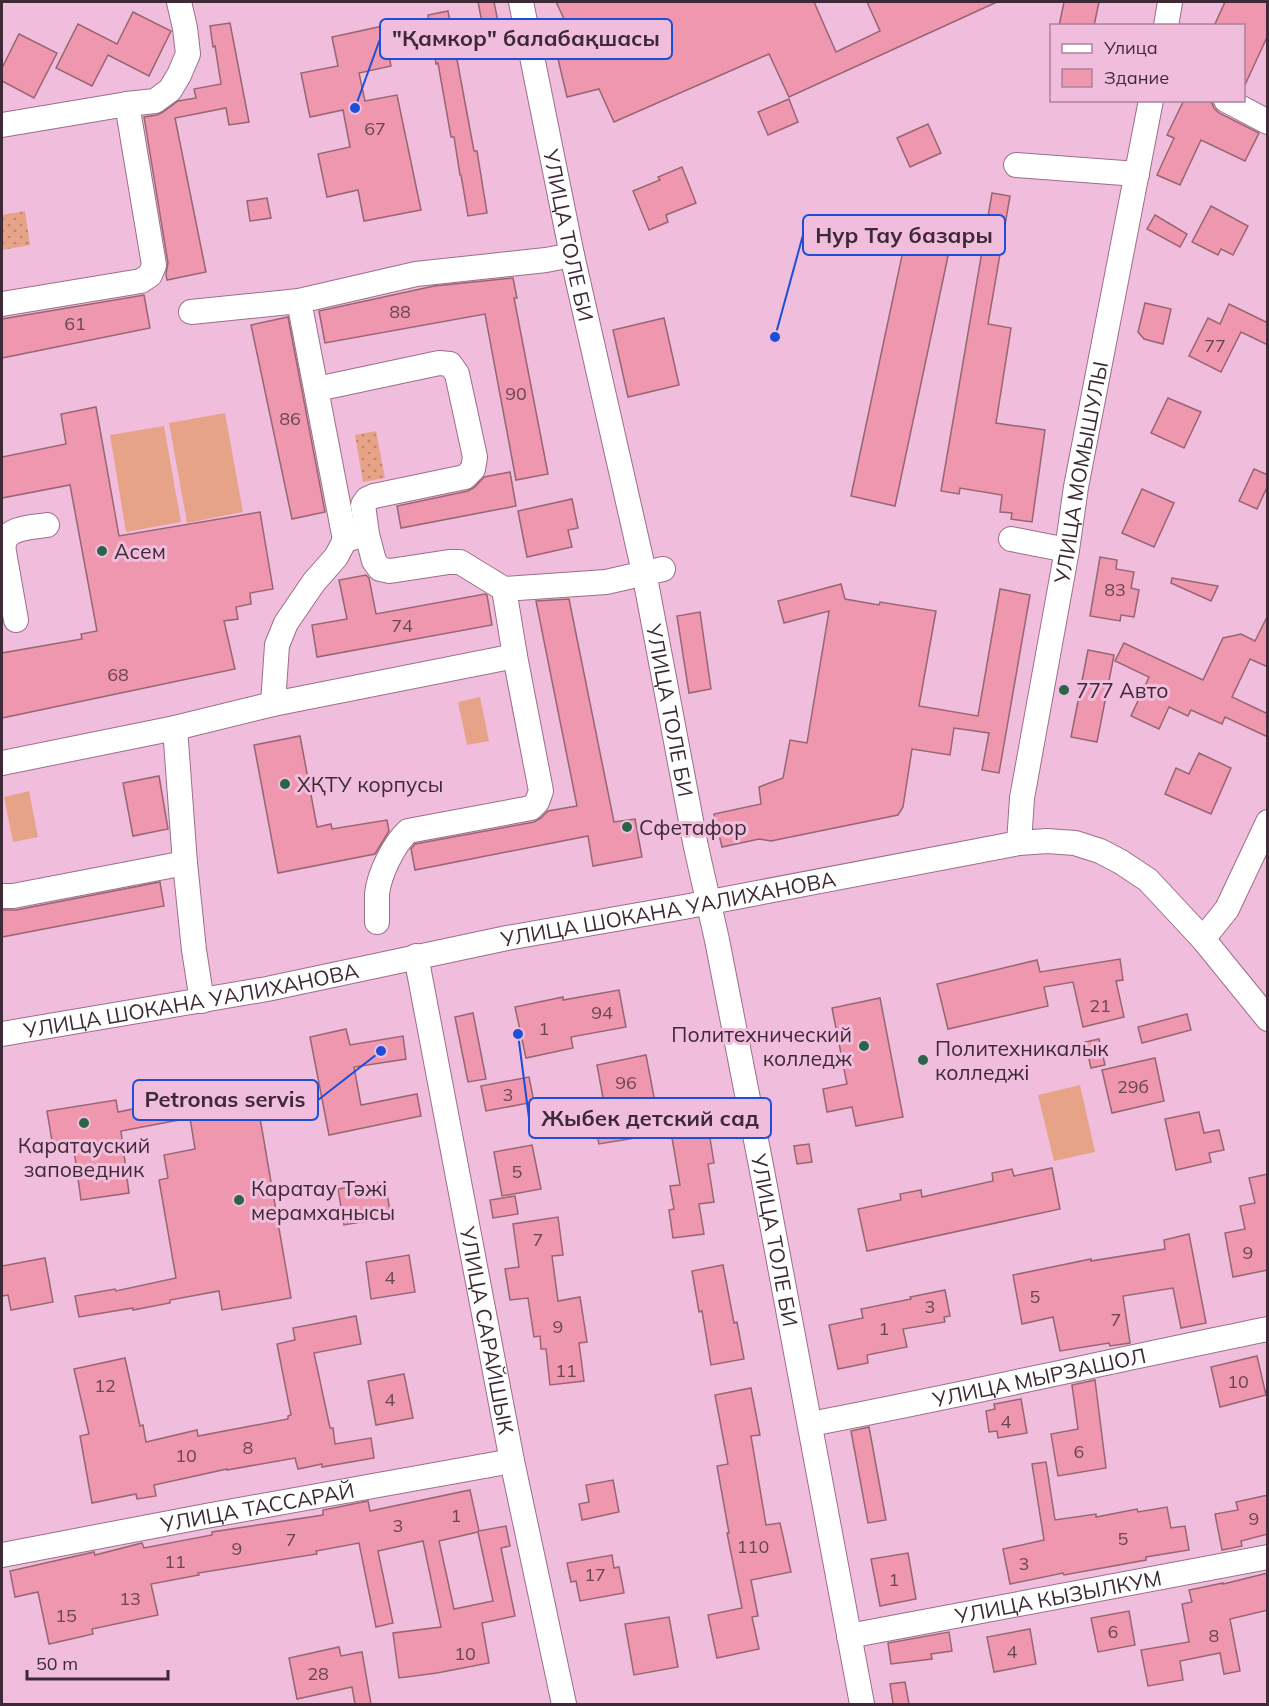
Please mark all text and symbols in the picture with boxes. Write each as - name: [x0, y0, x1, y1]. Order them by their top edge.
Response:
- callout: "Қамкор" балабақшасы: [380, 19, 672, 59]
- text: "Қамкор" балабақшасы: [392, 24, 660, 52]
- legend: [1050, 24, 1245, 102]
- text: Улица: [1103, 36, 1158, 59]
- text: Здание: [1104, 66, 1169, 89]
- house number: 67: [364, 117, 386, 140]
- street label: УЛИЦА ТОЛЕ БИ: [538, 146, 600, 324]
- callout: Нур Тау базары: [803, 215, 1005, 255]
- text: Нур Тау базары: [815, 221, 993, 249]
- house number: 88: [389, 300, 411, 323]
- house number: 61: [64, 312, 86, 335]
- house number: 77: [1204, 334, 1226, 357]
- street label: УЛИЦА МОМЫШУЛЫ: [1048, 359, 1113, 586]
- house number: 90: [505, 382, 527, 405]
- house number: 86: [279, 407, 301, 430]
- place label: Асем: [114, 538, 166, 564]
- marker: Асем: [95, 544, 109, 558]
- house number: 83: [1104, 578, 1126, 601]
- house number: 74: [391, 614, 413, 637]
- street label: УЛИЦА ТОЛЕ БИ: [641, 621, 699, 799]
- house number: 68: [107, 663, 129, 686]
- place label: 777 Авто: [1076, 677, 1168, 703]
- marker: 777 Авто: [1057, 683, 1071, 697]
- place label: ХҚТУ корпусы: [297, 771, 443, 797]
- marker: ХҚТУ корпусы: [278, 777, 292, 791]
- place label: Сфетафор: [639, 814, 747, 840]
- marker: Сфетафор: [620, 820, 634, 834]
- street label: УЛИЦА ШОКАНА УАЛИХАНОВА: [498, 865, 838, 952]
- street label: УЛИЦА ШОКАНА УАЛИХАНОВА: [21, 957, 361, 1043]
- house number: 21: [1089, 994, 1111, 1017]
- house number: 94: [591, 1001, 613, 1024]
- house number: 1: [539, 1017, 549, 1040]
- place label: Политехнический колледж: [671, 1021, 852, 1071]
- place label: Политехникалык колледжі: [935, 1035, 1109, 1085]
- marker: Политехнический колледж: [857, 1039, 871, 1053]
- marker: Политехникалык колледжі: [916, 1053, 930, 1067]
- house number: 96: [615, 1071, 637, 1094]
- house number: 29б: [1117, 1075, 1149, 1098]
- callout: Petronas servis: [133, 1080, 318, 1120]
- house number: 3: [503, 1083, 513, 1106]
- text: Petronas servis: [144, 1085, 306, 1113]
- callout: Жыбек детский сад: [529, 1098, 771, 1138]
- text: Жыбек детский сад: [541, 1104, 759, 1132]
- marker: Каратауский заповедник: [77, 1116, 91, 1130]
- place label: Каратауский заповедник: [18, 1132, 150, 1182]
- street label: УЛИЦА ТОЛЕ БИ: [746, 1151, 804, 1329]
- house number: 5: [512, 1160, 523, 1183]
- place label: Каратау Тәжі мерамханысы: [251, 1175, 395, 1225]
- marker: Каратау Тәжі мерамханысы: [232, 1193, 246, 1207]
- street label: УЛИЦА САРАЙШЫК: [454, 1223, 520, 1437]
- house number: 7: [533, 1228, 543, 1251]
- house number: 9: [1243, 1241, 1253, 1264]
- house number: 4: [385, 1266, 396, 1289]
- house number: 5: [1030, 1285, 1041, 1308]
- house number: 3: [925, 1295, 935, 1318]
- house number: 7: [1111, 1308, 1121, 1331]
- house number: 9: [553, 1315, 563, 1338]
- house number: 1: [879, 1317, 889, 1340]
- street label: УЛИЦА МЫРЗАШОЛ: [929, 1342, 1148, 1413]
- house number: 11: [555, 1359, 577, 1382]
- house number: 10: [1227, 1370, 1249, 1393]
- house number: 12: [94, 1374, 116, 1397]
- house number: 4: [385, 1388, 396, 1411]
- house number: 4: [1001, 1410, 1012, 1433]
- house number: 8: [243, 1436, 253, 1459]
- house number: 6: [1074, 1440, 1084, 1463]
- house number: 10: [175, 1444, 197, 1467]
- street label: УЛИЦА ТАССАРАЙ: [158, 1477, 356, 1538]
- house number: 1: [451, 1504, 461, 1527]
- house number: 9: [1249, 1507, 1259, 1530]
- house number: 3: [393, 1514, 403, 1537]
- house number: 5: [1118, 1527, 1129, 1550]
- house number: 7: [286, 1528, 296, 1551]
- house number: 110: [737, 1535, 769, 1558]
- house number: 9: [232, 1537, 242, 1560]
- house number: 11: [164, 1550, 186, 1573]
- house number: 3: [1019, 1552, 1029, 1575]
- house number: 17: [584, 1563, 606, 1586]
- street label: УЛИЦА КЫЗЫЛКУМ: [952, 1564, 1164, 1629]
- house number: 1: [889, 1568, 899, 1591]
- house number: 13: [119, 1587, 141, 1610]
- house number: 15: [55, 1604, 77, 1627]
- house number: 6: [1108, 1620, 1118, 1643]
- house number: 8: [1209, 1624, 1219, 1647]
- house number: 4: [1007, 1640, 1018, 1663]
- house number: 10: [454, 1642, 476, 1665]
- scale bar: [27, 1643, 168, 1681]
- text: 50 m: [36, 1652, 78, 1675]
- house number: 28: [307, 1662, 329, 1685]

